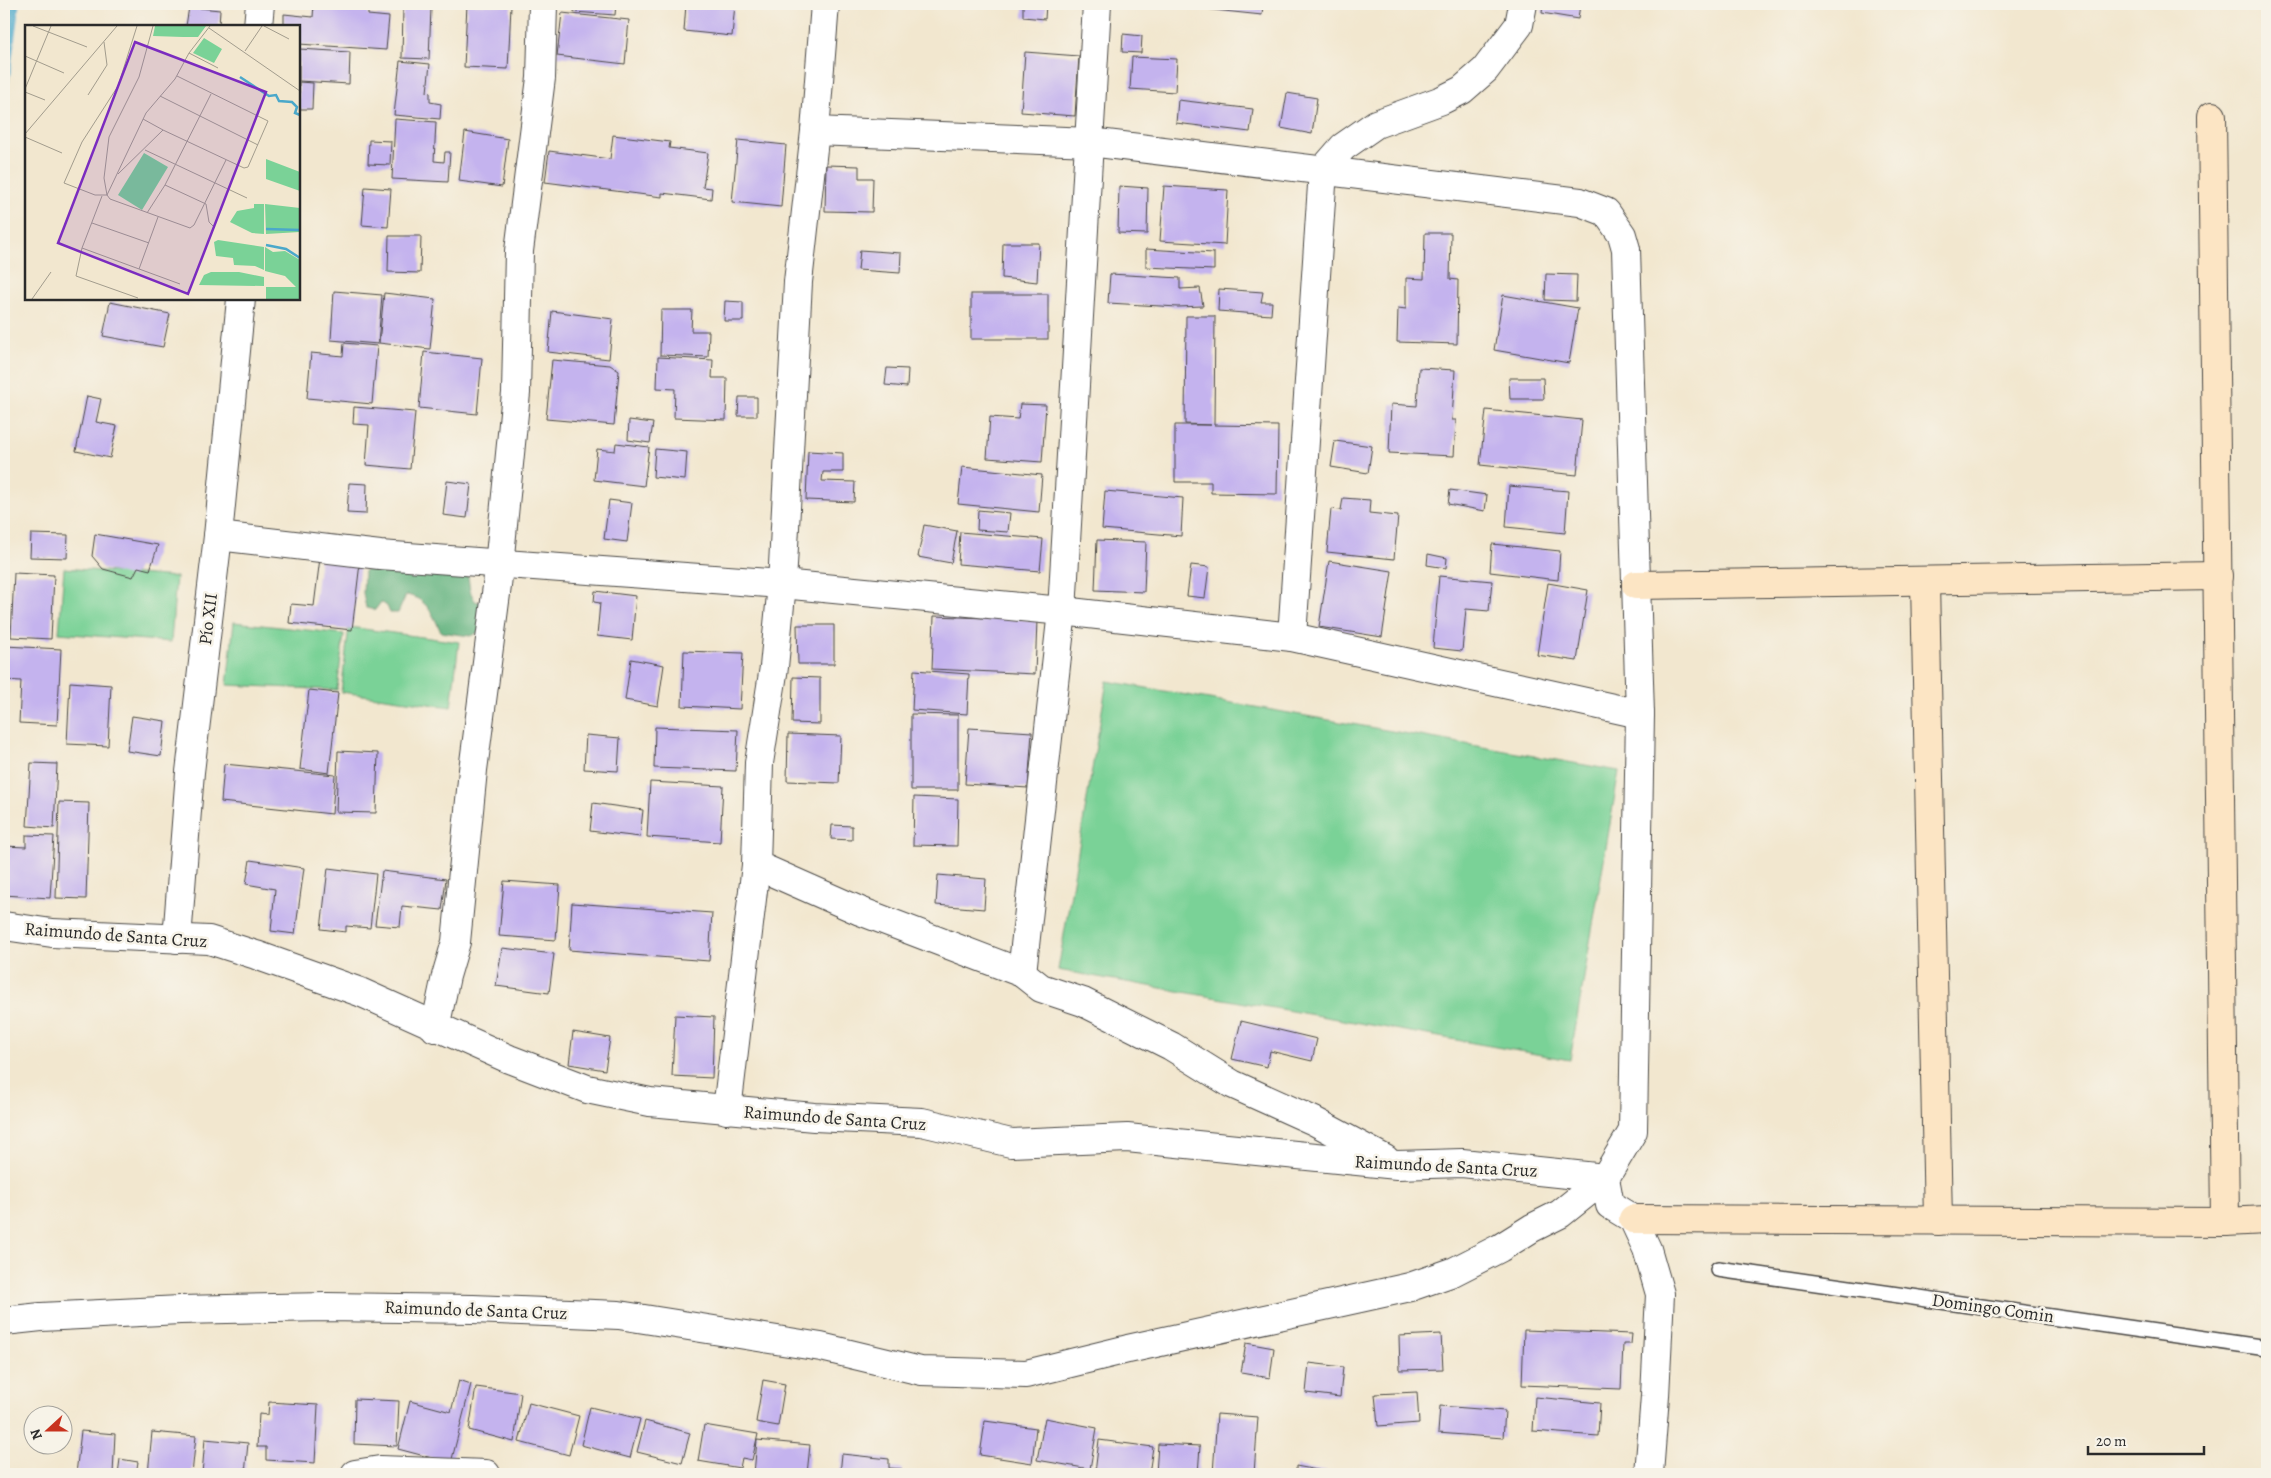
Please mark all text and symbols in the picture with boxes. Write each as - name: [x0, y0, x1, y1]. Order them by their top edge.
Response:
- inset map: [25, 25, 300, 300]
- street label: Pío XII: [193, 592, 223, 646]
- street label: Raimundo de Santa Cruz: [24, 917, 208, 953]
- street label: Raimundo de Santa Cruz: [743, 1100, 927, 1136]
- street label: Raimundo de Santa Cruz: [1354, 1149, 1538, 1183]
- street label: Domingo Comin: [1930, 1288, 2056, 1328]
- street label: Raimundo de Santa Cruz: [384, 1295, 568, 1325]
- north arrow: [22, 1406, 72, 1456]
- scale bar: [2088, 1423, 2205, 1455]
- text: N: [26, 1426, 47, 1443]
- text: 20 m: [2096, 1431, 2127, 1451]

